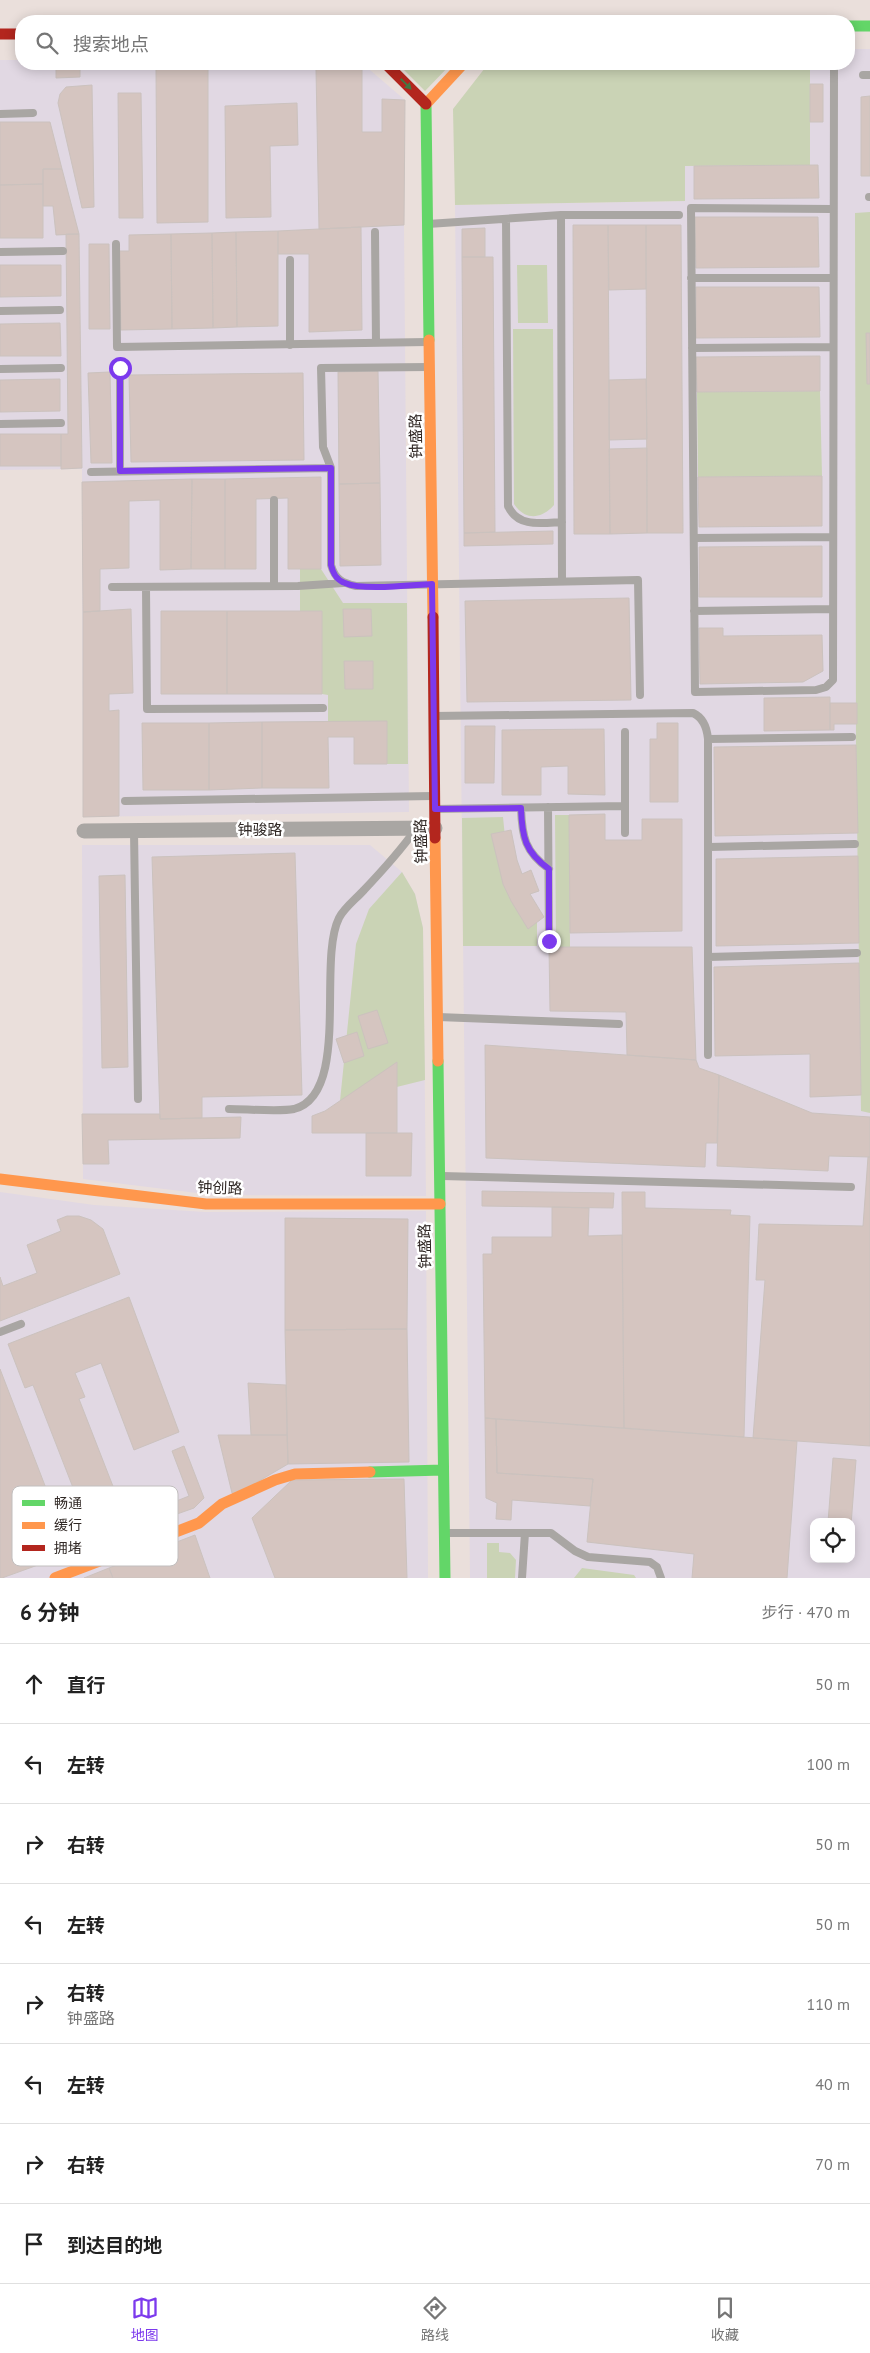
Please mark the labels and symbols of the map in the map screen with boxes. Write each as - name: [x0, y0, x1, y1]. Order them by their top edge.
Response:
- one-way arrow: [400, 78, 412, 90]
- route start: [109, 357, 132, 380]
- street label: 钟盛路: [406, 413, 425, 459]
- street label: 钟盛路: [411, 818, 430, 864]
- street label: 钟骏路: [237, 820, 283, 839]
- route end: [538, 930, 561, 953]
- street label: 钟创路: [197, 1177, 243, 1198]
- street label: 钟盛路: [415, 1223, 434, 1269]
- legend: [12, 1486, 178, 1566]
- text: 畅通: [54, 1494, 82, 1512]
- text: 缓行: [54, 1516, 82, 1534]
- text: 拥堵: [54, 1539, 82, 1557]

